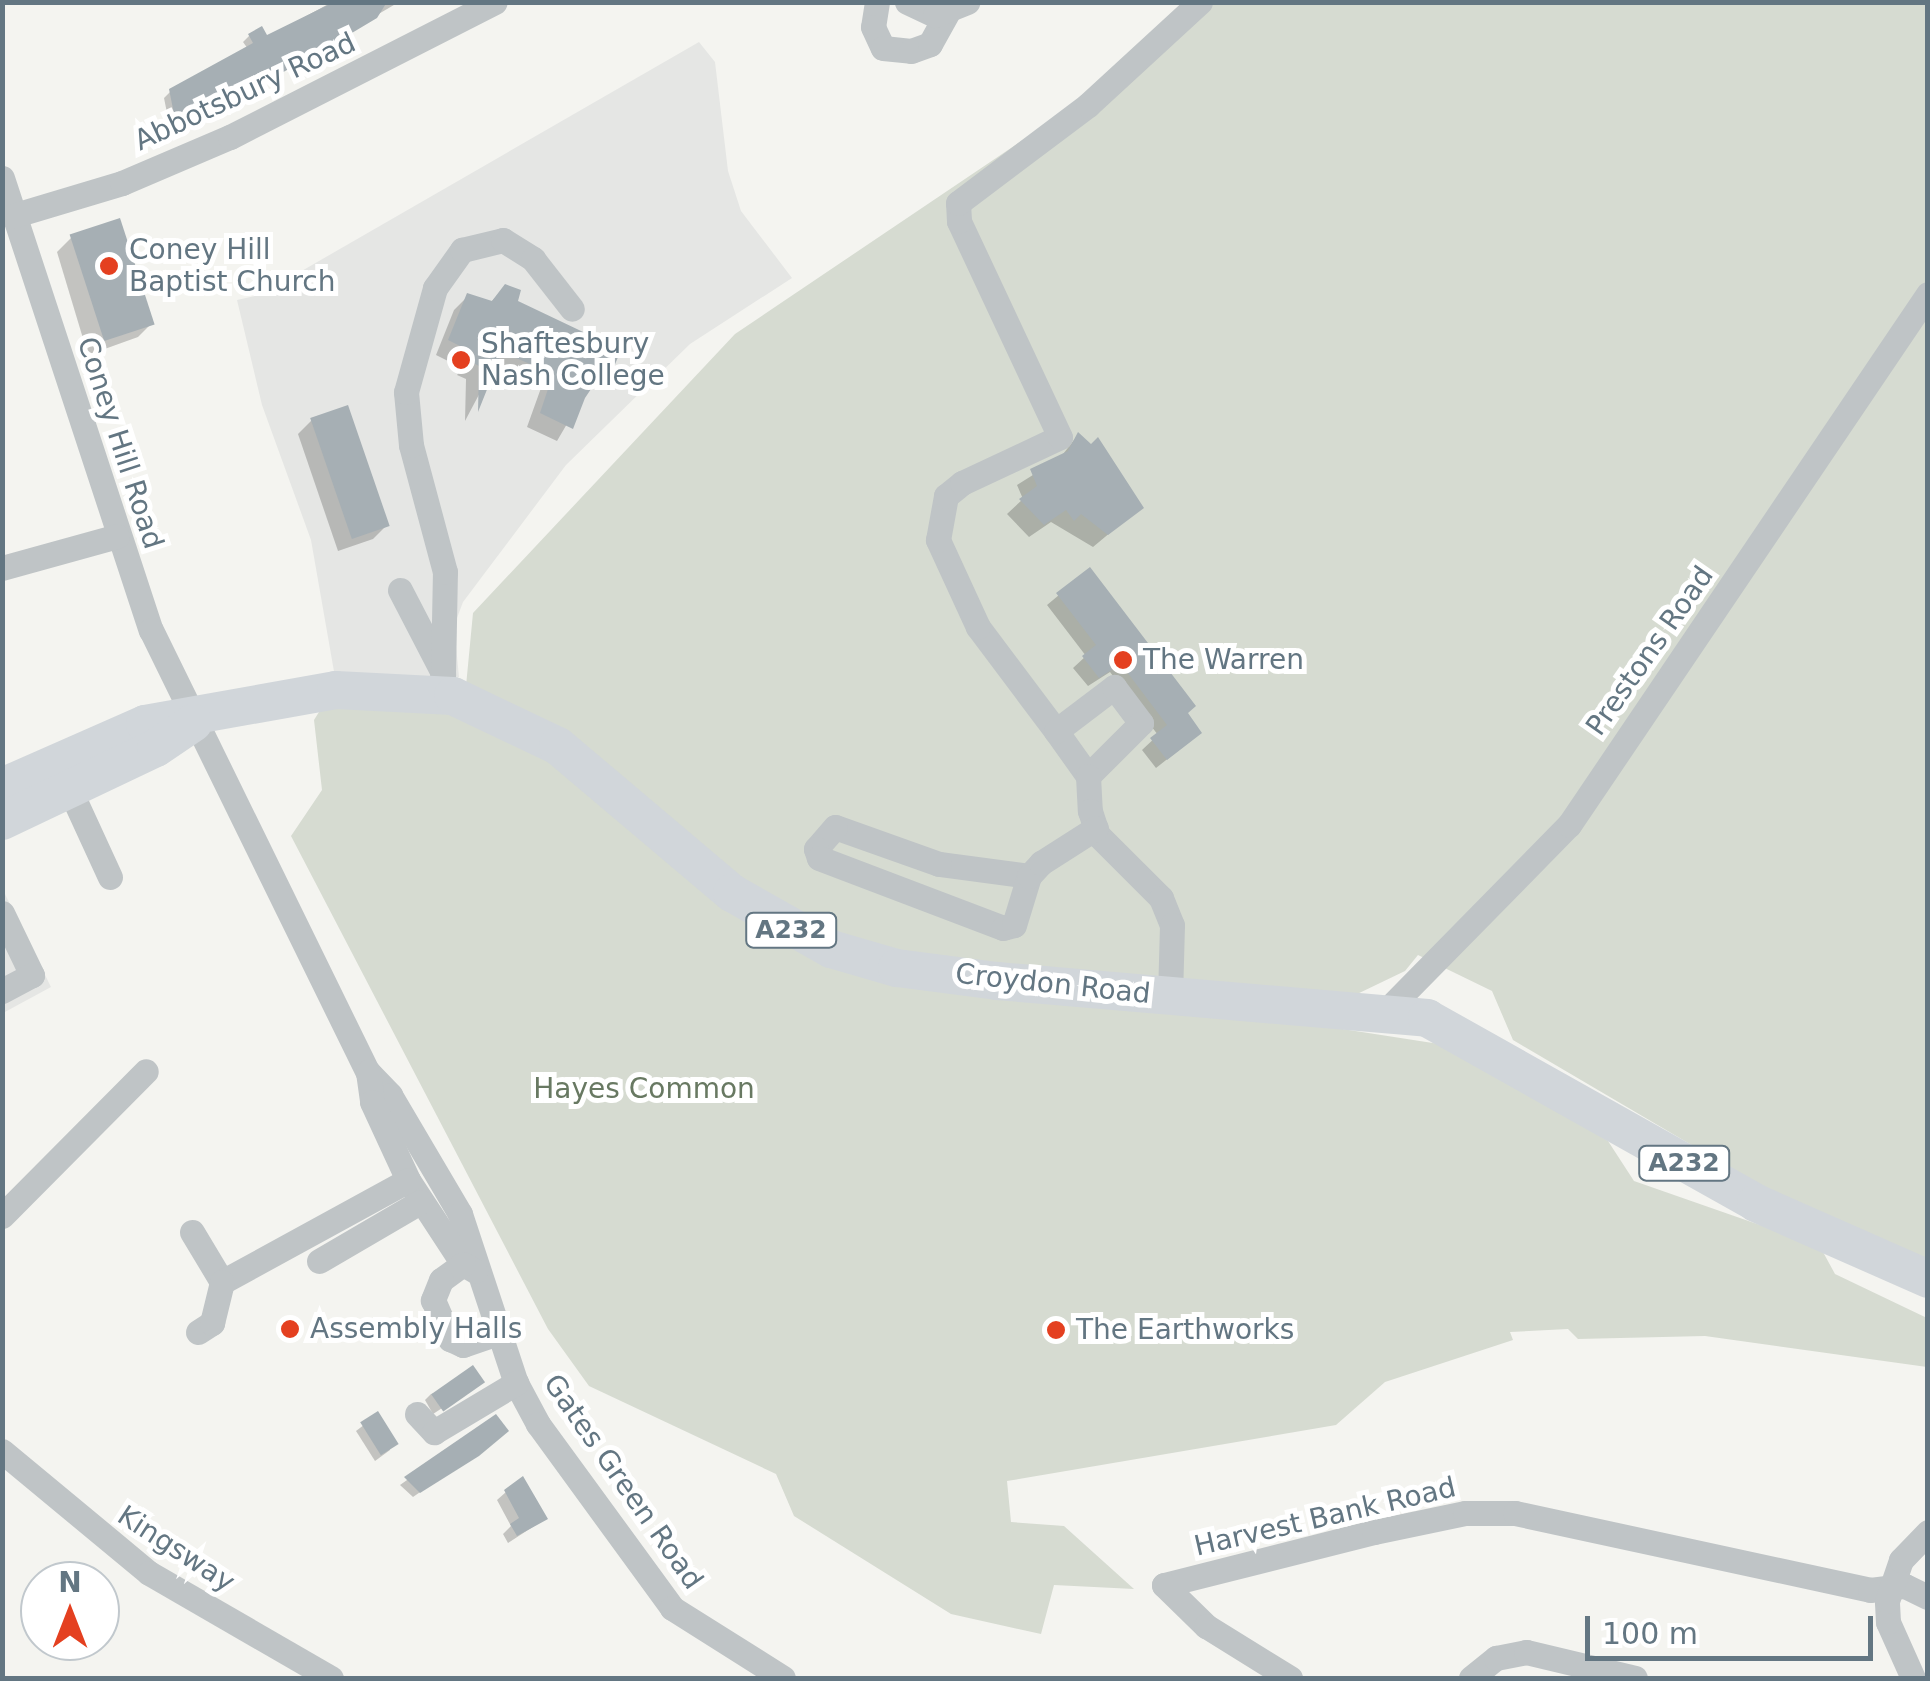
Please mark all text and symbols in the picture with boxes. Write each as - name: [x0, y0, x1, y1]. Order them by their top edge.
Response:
- street label: Abbotsbury Road: [129, 26, 361, 158]
- place label: Coney Hill Baptist Church: [129, 233, 335, 299]
- marker: Coney Hill Baptist Church: [98, 255, 120, 277]
- place label: Shaftesbury Nash College: [481, 327, 665, 393]
- street label: Coney Hill Road: [70, 333, 170, 553]
- marker: Shaftesbury Nash College: [450, 349, 472, 371]
- street label: Prestons Road: [1579, 560, 1721, 742]
- place label: The Warren: [1143, 643, 1304, 677]
- marker: The Warren: [1112, 649, 1134, 671]
- road number: A232: [744, 910, 838, 950]
- street label: Croydon Road: [954, 957, 1152, 1011]
- park label: Hayes Common: [533, 1072, 755, 1106]
- road number: A232: [1636, 1143, 1732, 1183]
- place label: Assembly Halls: [310, 1312, 522, 1346]
- place label: The Earthworks: [1076, 1313, 1294, 1347]
- marker: Assembly Halls: [279, 1318, 301, 1340]
- marker: The Earthworks: [1045, 1319, 1067, 1341]
- street label: Gates Green Road: [536, 1368, 710, 1596]
- street label: Harvest Bank Road: [1191, 1471, 1459, 1563]
- street label: Kingsway: [111, 1499, 241, 1599]
- north arrow: [20, 1561, 120, 1661]
- text: N: [58, 1566, 82, 1599]
- scale bar: [1590, 1596, 1878, 1658]
- text: 100 m: [1602, 1616, 1698, 1651]

